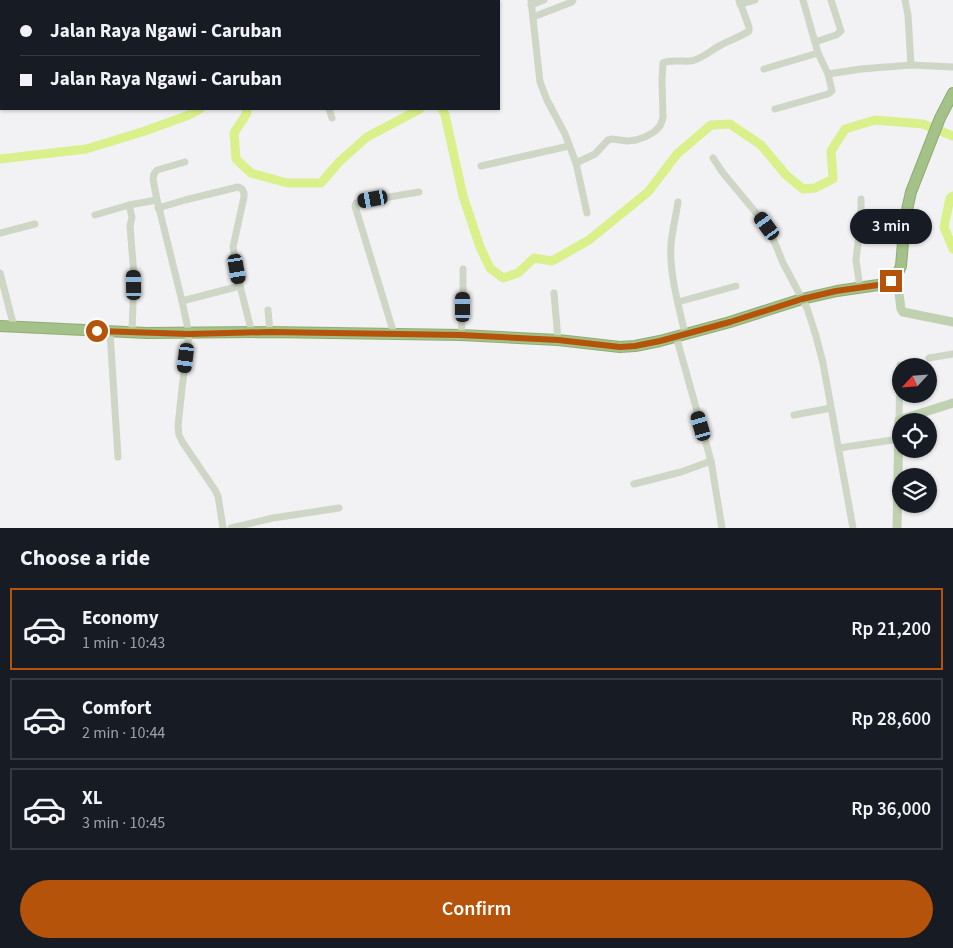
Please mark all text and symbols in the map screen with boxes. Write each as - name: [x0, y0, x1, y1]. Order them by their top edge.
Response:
- text: Jalan Raya Ngawi - Caruban: [50, 18, 282, 45]
- text: Jalan Raya Ngawi - Caruban: [50, 66, 282, 93]
- car: [356, 189, 389, 209]
- callout: 3 min: [850, 208, 932, 244]
- car: [752, 209, 781, 243]
- text: 3 min: [872, 215, 910, 237]
- car: [227, 253, 246, 285]
- car: [126, 270, 141, 300]
- route end: [880, 270, 902, 292]
- car: [455, 292, 470, 322]
- route start: [86, 320, 108, 342]
- car: [176, 342, 195, 374]
- north arrow: [892, 358, 938, 402]
- map controls: [892, 358, 937, 513]
- car: [689, 410, 712, 442]
- button: locate: [892, 413, 937, 458]
- button: layers: [892, 468, 937, 513]
- text: Choose a ride: [20, 542, 150, 574]
- text: Economy: [82, 605, 159, 632]
- icon: car: [22, 607, 67, 652]
- text: Rp 21,200: [851, 616, 931, 643]
- text: 1 min · 10:43: [82, 632, 165, 654]
- text: Comfort: [82, 695, 152, 722]
- icon: car: [22, 697, 67, 742]
- text: Rp 28,600: [851, 706, 931, 733]
- text: 2 min · 10:44: [82, 722, 165, 744]
- text: XL: [82, 785, 103, 812]
- icon: car: [22, 787, 67, 832]
- text: Rp 36,000: [851, 796, 931, 823]
- text: 3 min · 10:45: [82, 812, 165, 834]
- button: Confirm: [20, 880, 933, 938]

